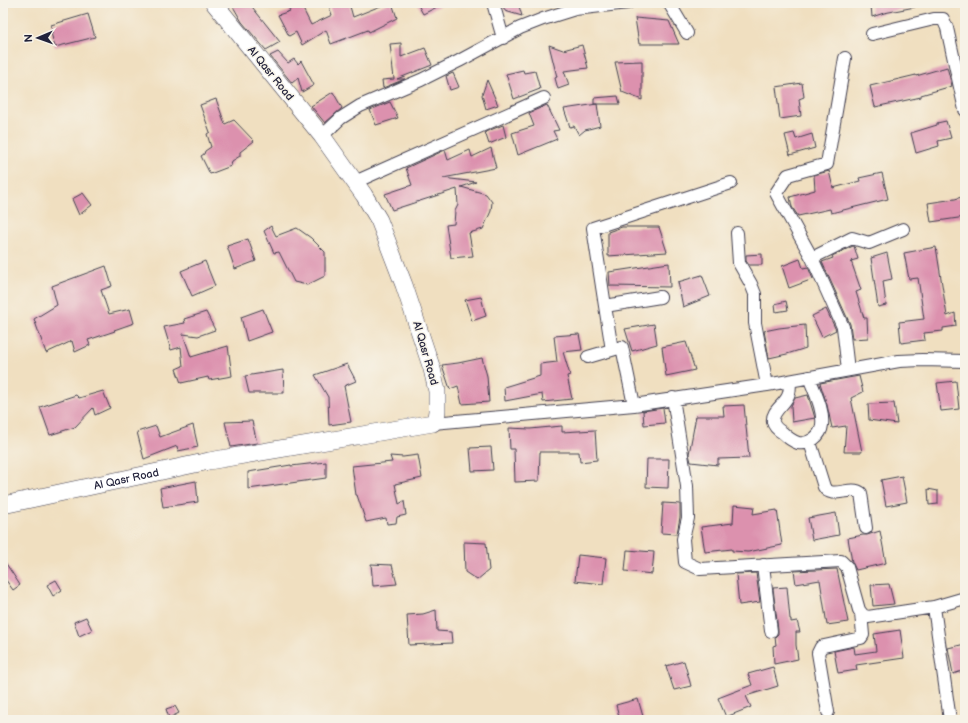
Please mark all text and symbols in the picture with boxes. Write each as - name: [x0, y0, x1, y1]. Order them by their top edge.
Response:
- north arrow: [18, 18, 58, 58]
- text: N: [22, 34, 35, 43]
- street label: Al Qasr Road: [245, 44, 296, 103]
- street label: Al Qasr Road: [410, 320, 441, 387]
- street label: Al Qasr Road: [93, 466, 160, 492]

